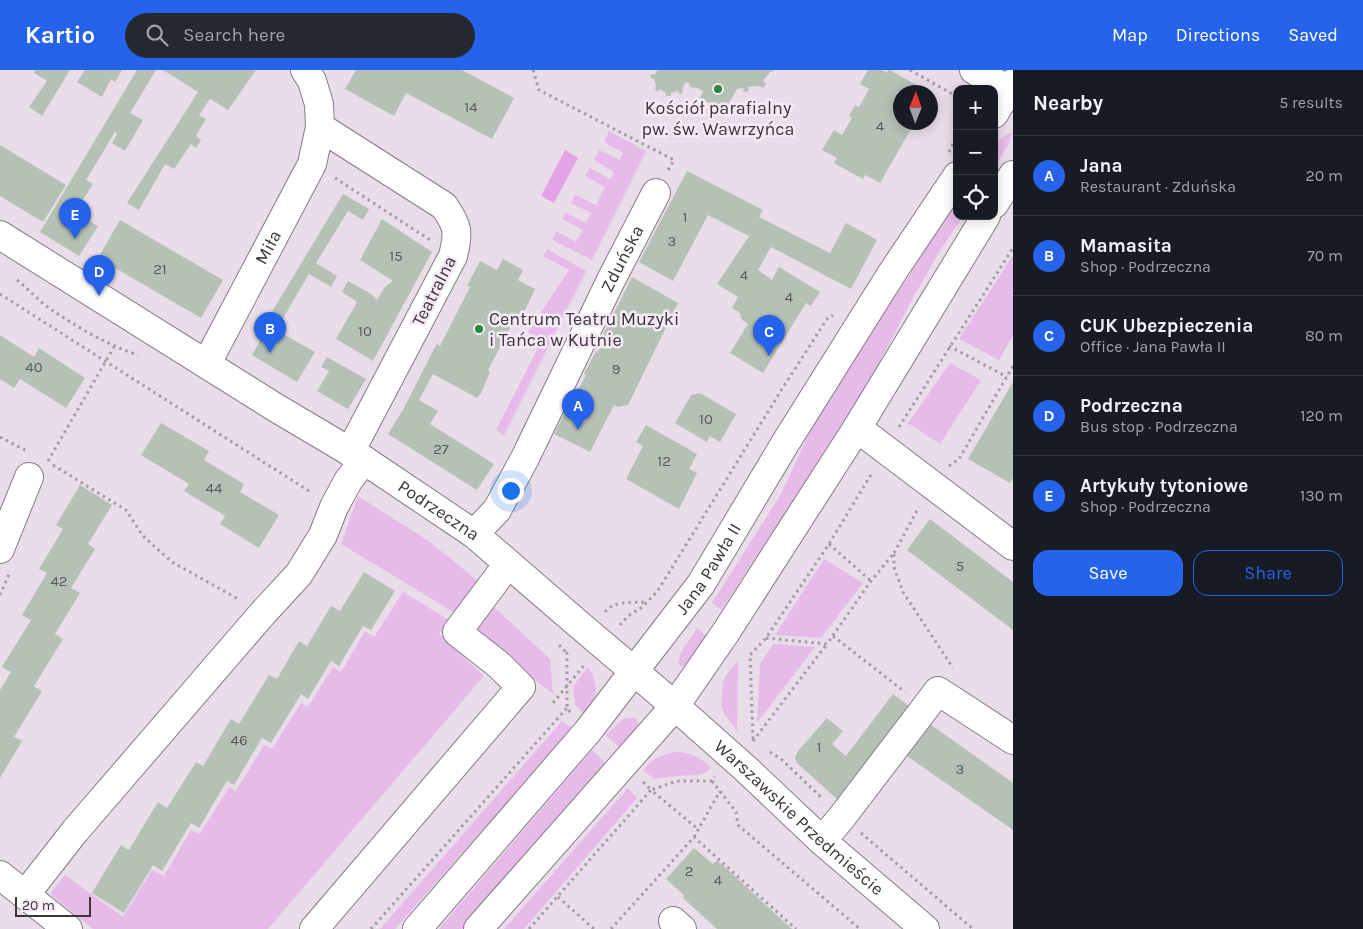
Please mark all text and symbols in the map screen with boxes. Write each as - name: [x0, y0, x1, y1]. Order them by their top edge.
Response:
- search box: [125, 13, 475, 58]
- text: Kartio: [25, 21, 95, 49]
- icon: search: [143, 21, 171, 49]
- text: Search here: [183, 24, 285, 46]
- text: Map: [1112, 24, 1148, 46]
- text: Directions: [1176, 24, 1260, 46]
- text: Saved: [1288, 24, 1338, 46]
- marker: Kościół parafialny pw. św. Wawrzyńca: [712, 83, 724, 95]
- north arrow: [893, 85, 938, 130]
- map controls: [953, 85, 998, 220]
- button: +: [953, 85, 998, 130]
- text: Nearby: [1033, 91, 1103, 115]
- text: 5 results: [1279, 93, 1343, 112]
- place label: Kościół parafialny pw. św. Wawrzyńca: [642, 97, 795, 140]
- house number: 14: [464, 98, 478, 116]
- house number: 4: [876, 117, 885, 135]
- button: −: [953, 130, 998, 175]
- text: Jana: [1080, 155, 1123, 177]
- text: A: [1044, 166, 1054, 185]
- text: 20 m: [1305, 166, 1343, 185]
- button: locate: [953, 175, 998, 220]
- text: Restaurant · Zduńska: [1080, 177, 1236, 196]
- pin: E: [59, 198, 91, 239]
- house number: 1: [683, 208, 687, 226]
- street label: Zduńska: [596, 221, 648, 296]
- street label: Miła: [250, 226, 286, 268]
- house number: 3: [668, 232, 676, 250]
- text: Mamasita: [1080, 235, 1172, 257]
- text: B: [1044, 246, 1054, 265]
- text: 70 m: [1307, 246, 1343, 265]
- house number: 15: [389, 247, 403, 265]
- street label: Teatralna: [407, 252, 461, 330]
- pin: D: [83, 255, 115, 296]
- text: Shop · Podrzeczna: [1080, 257, 1211, 276]
- house number: 21: [153, 260, 167, 278]
- house number: 4: [740, 266, 749, 284]
- house number: 4: [785, 288, 794, 306]
- place label: Centrum Teatru Muzyki i Tańca w Kutnie: [489, 308, 679, 351]
- pin: B: [254, 312, 286, 353]
- pin: C: [753, 315, 785, 356]
- text: CUK Ubezpieczenia: [1080, 315, 1253, 337]
- house number: 10: [358, 322, 372, 340]
- marker: Centrum Teatru Muzyki i Tańca w Kutnie: [473, 323, 485, 335]
- text: C: [1044, 326, 1054, 345]
- text: 80 m: [1305, 326, 1343, 345]
- text: Office · Jana Pawła II: [1080, 337, 1226, 356]
- house number: 40: [25, 358, 43, 376]
- house number: 9: [612, 360, 620, 378]
- pin: A: [562, 389, 594, 430]
- text: Podrzeczna: [1080, 395, 1183, 417]
- text: D: [1044, 406, 1054, 425]
- text: 120 m: [1300, 406, 1343, 425]
- house number: 10: [699, 410, 713, 428]
- text: Bus stop · Podrzeczna: [1080, 417, 1238, 436]
- house number: 27: [433, 440, 449, 458]
- house number: 12: [657, 452, 671, 470]
- street label: Podrzeczna: [394, 475, 484, 545]
- text: Artykuły tytoniowe: [1080, 475, 1248, 497]
- your location: [498, 478, 524, 504]
- house number: 44: [206, 479, 223, 497]
- text: E: [1044, 486, 1054, 505]
- text: 130 m: [1300, 486, 1343, 505]
- text: Shop · Podrzeczna: [1080, 497, 1211, 516]
- street label: Jana Pawła II: [671, 519, 746, 619]
- button: Save: [1033, 550, 1183, 596]
- button: Share: [1193, 550, 1343, 596]
- house number: 5: [956, 557, 964, 575]
- house number: 42: [50, 572, 68, 590]
- house number: 46: [231, 731, 247, 749]
- street label: Warszawskie Przedmieście: [710, 735, 888, 900]
- house number: 1: [817, 738, 821, 756]
- house number: 3: [956, 760, 964, 778]
- house number: 2: [685, 862, 693, 880]
- house number: 4: [714, 871, 723, 889]
- scale bar: [15, 894, 91, 917]
- text: 20 m: [22, 897, 55, 914]

